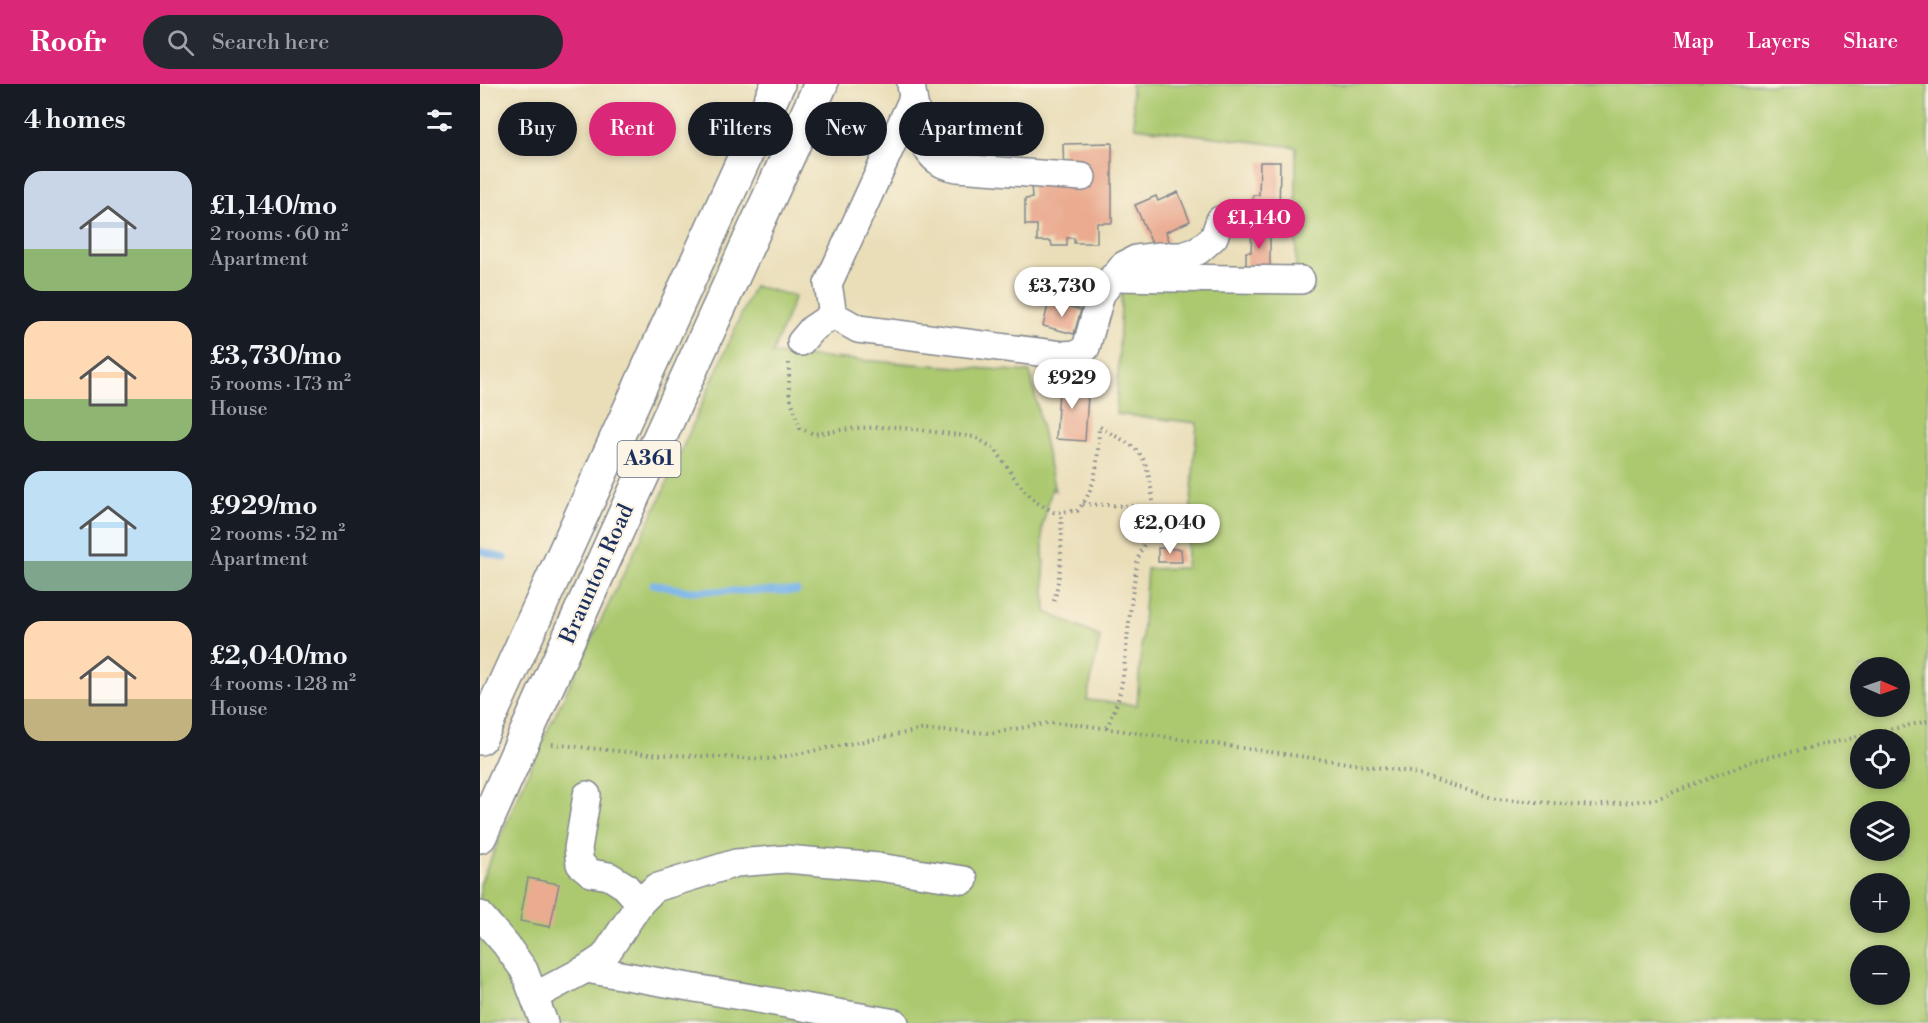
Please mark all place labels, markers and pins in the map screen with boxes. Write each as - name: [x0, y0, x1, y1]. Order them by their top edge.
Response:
- pin: £1,140: [1210, 199, 1308, 250]
- pin: £3,730: [1013, 267, 1111, 318]
- pin: £929: [1036, 359, 1108, 410]
- pin: £2,040: [1121, 504, 1219, 555]

